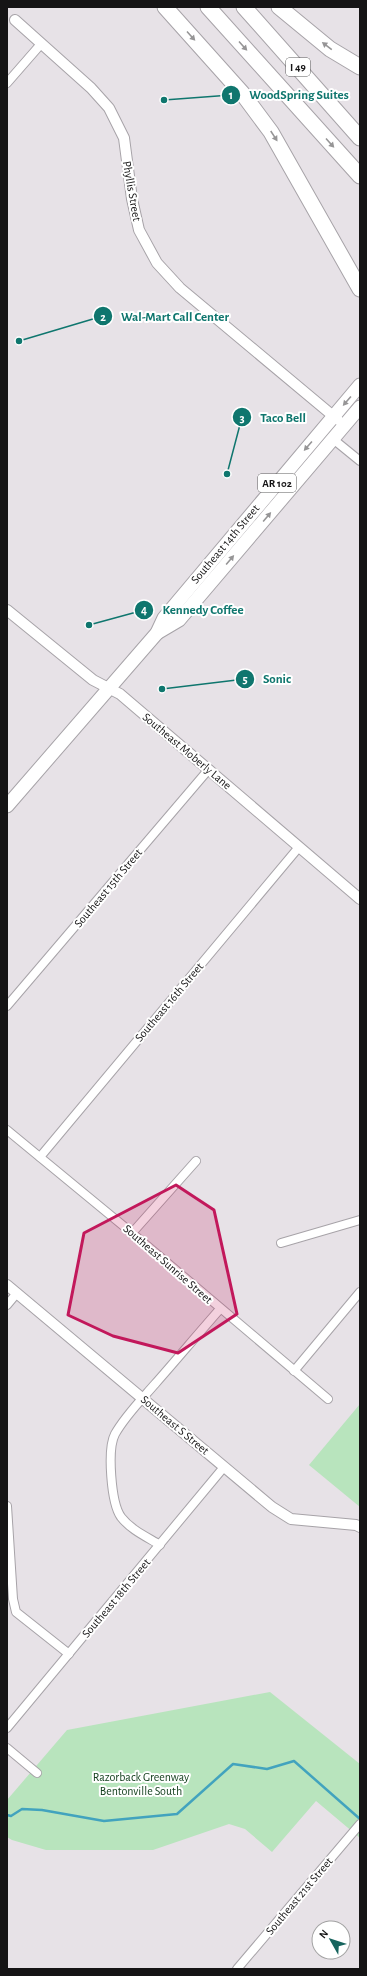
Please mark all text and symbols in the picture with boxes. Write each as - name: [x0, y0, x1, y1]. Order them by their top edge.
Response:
- one-way arrow: [187, 31, 196, 41]
- one-way arrow: [238, 42, 247, 51]
- one-way arrow: [322, 42, 333, 50]
- road number: I 49: [286, 58, 310, 76]
- callout: WoodSpring Suites: [221, 82, 356, 107]
- text: 1: [229, 89, 233, 101]
- text: WoodSpring Suites: [249, 89, 349, 102]
- one-way arrow: [270, 131, 278, 141]
- one-way arrow: [325, 138, 335, 148]
- street label: Phyllis Street: [120, 160, 143, 222]
- callout: Wal-Mart Call Center: [93, 304, 237, 329]
- text: 2: [100, 311, 106, 323]
- text: Wal-Mart Call Center: [121, 311, 229, 324]
- one-way arrow: [342, 395, 351, 406]
- callout: Taco Bell: [232, 405, 314, 430]
- text: 3: [239, 412, 245, 424]
- text: Taco Bell: [260, 412, 306, 425]
- one-way arrow: [304, 440, 313, 451]
- road number: AR 102: [258, 474, 296, 492]
- street label: Southeast 14th Street: [189, 502, 262, 586]
- one-way arrow: [262, 512, 271, 522]
- one-way arrow: [225, 555, 235, 565]
- callout: Kennedy Coffee: [134, 597, 251, 622]
- text: 4: [141, 604, 147, 616]
- text: Kennedy Coffee: [162, 604, 244, 617]
- callout: Sonic: [235, 666, 299, 691]
- text: 5: [242, 673, 248, 685]
- text: Sonic: [263, 673, 291, 686]
- street label: Southeast Moberly Lane: [140, 710, 234, 792]
- street label: Southeast 15th Street: [72, 846, 144, 930]
- street label: Southeast 16th Street: [133, 960, 205, 1044]
- street label: Southeast Sunrise Street: [121, 1222, 215, 1306]
- street label: Southeast S Street: [139, 1393, 211, 1457]
- street label: Southeast 18th Street: [80, 1556, 153, 1640]
- park label: Razorback Greenway Bentonville South: [93, 1771, 189, 1797]
- street label: Southeast 21st Street: [263, 1855, 335, 1937]
- north arrow: [311, 1920, 351, 1960]
- text: N: [317, 1928, 330, 1940]

